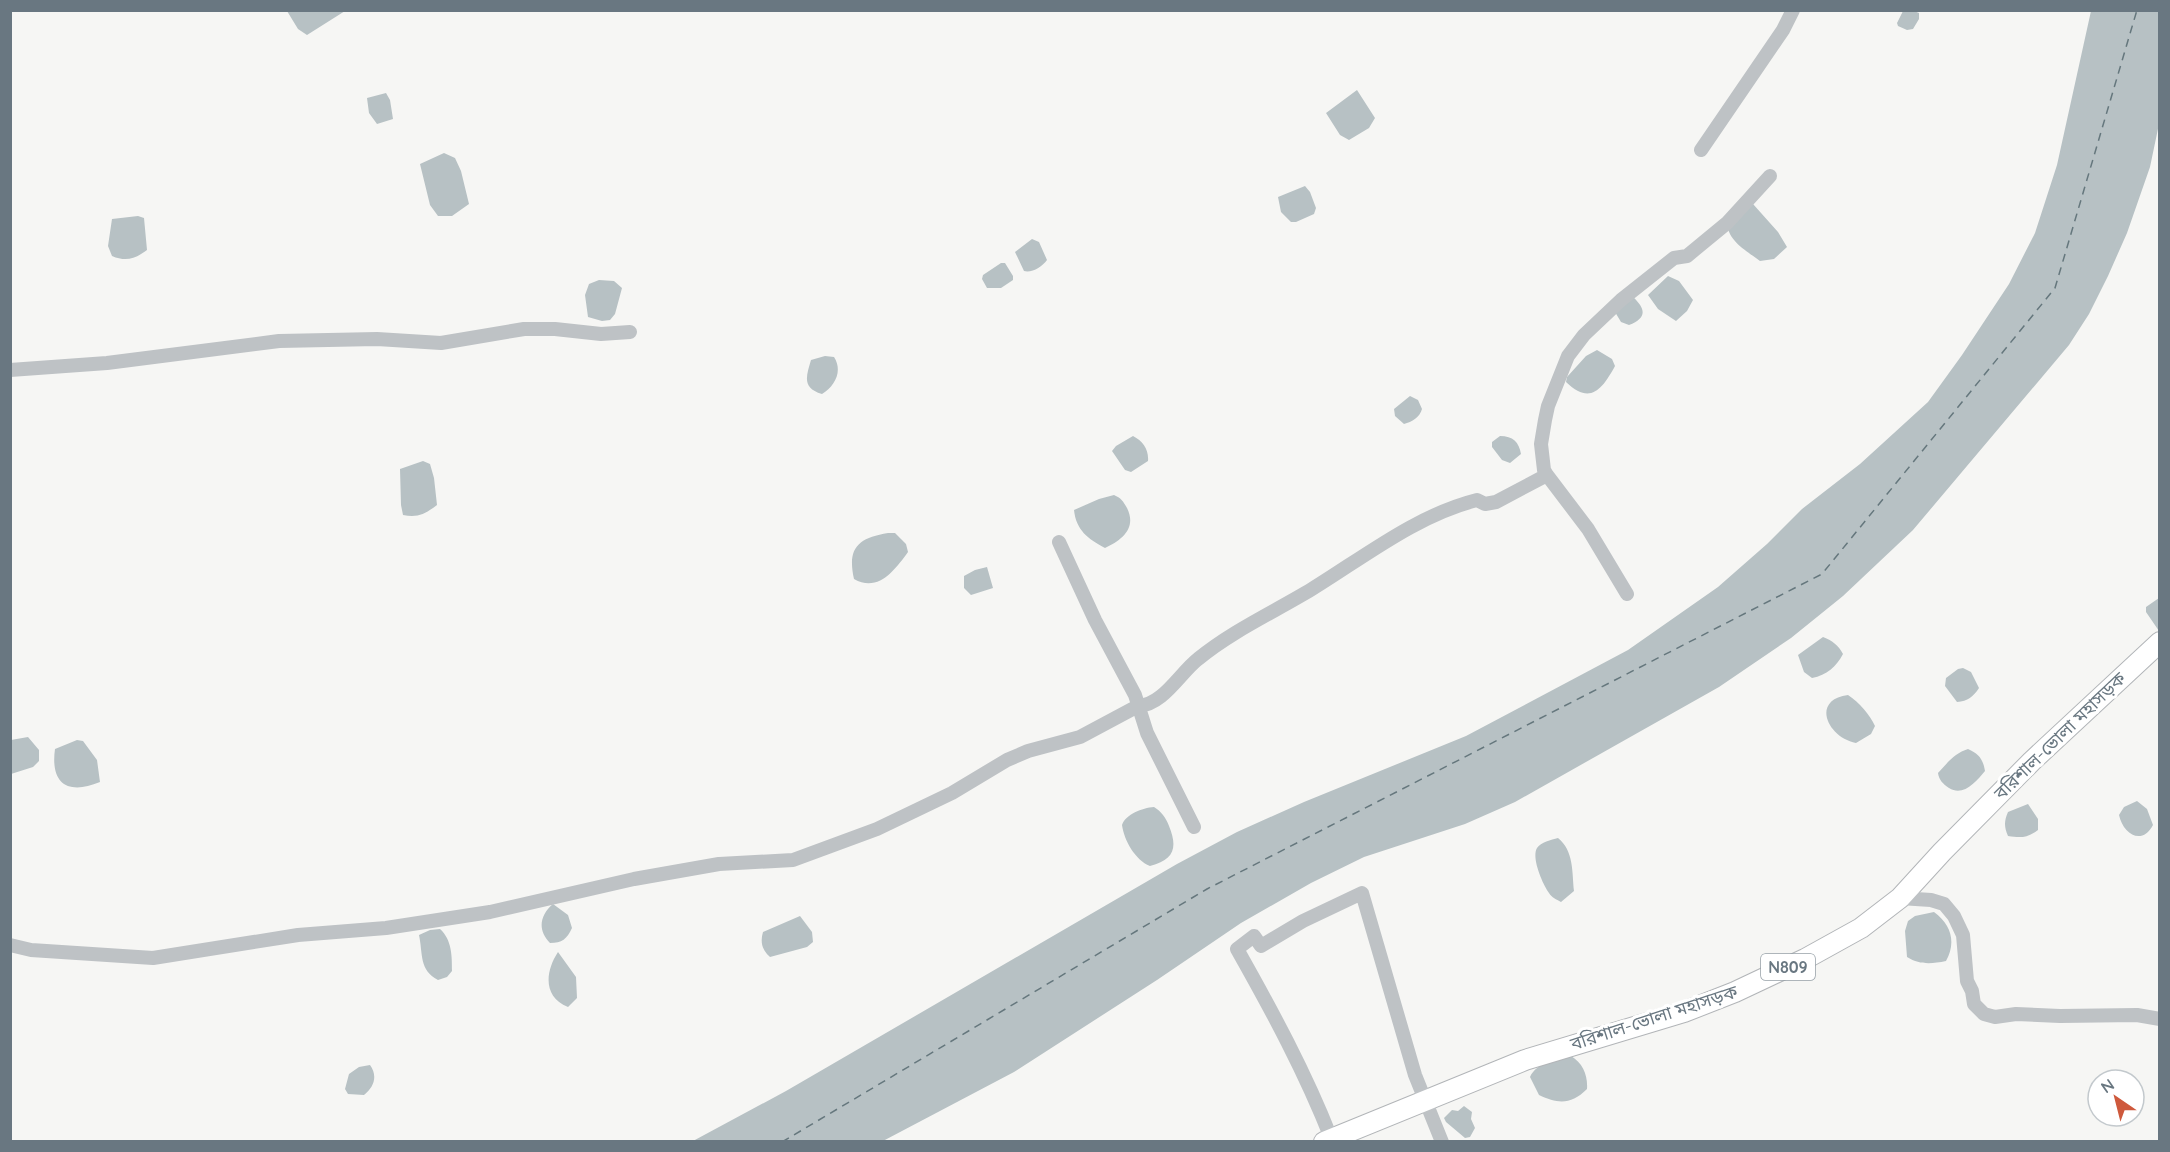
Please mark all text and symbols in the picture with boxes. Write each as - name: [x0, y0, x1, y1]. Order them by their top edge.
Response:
- street label: বরিশাল-ভোলা মহাসড়ক: [1988, 667, 2131, 805]
- road number: N809: [1761, 954, 1815, 980]
- street label: বরিশাল-ভোলা মহাসড়ক: [1567, 980, 1741, 1056]
- north arrow: [2086, 1068, 2146, 1128]
- text: N: [2097, 1074, 2118, 1097]

